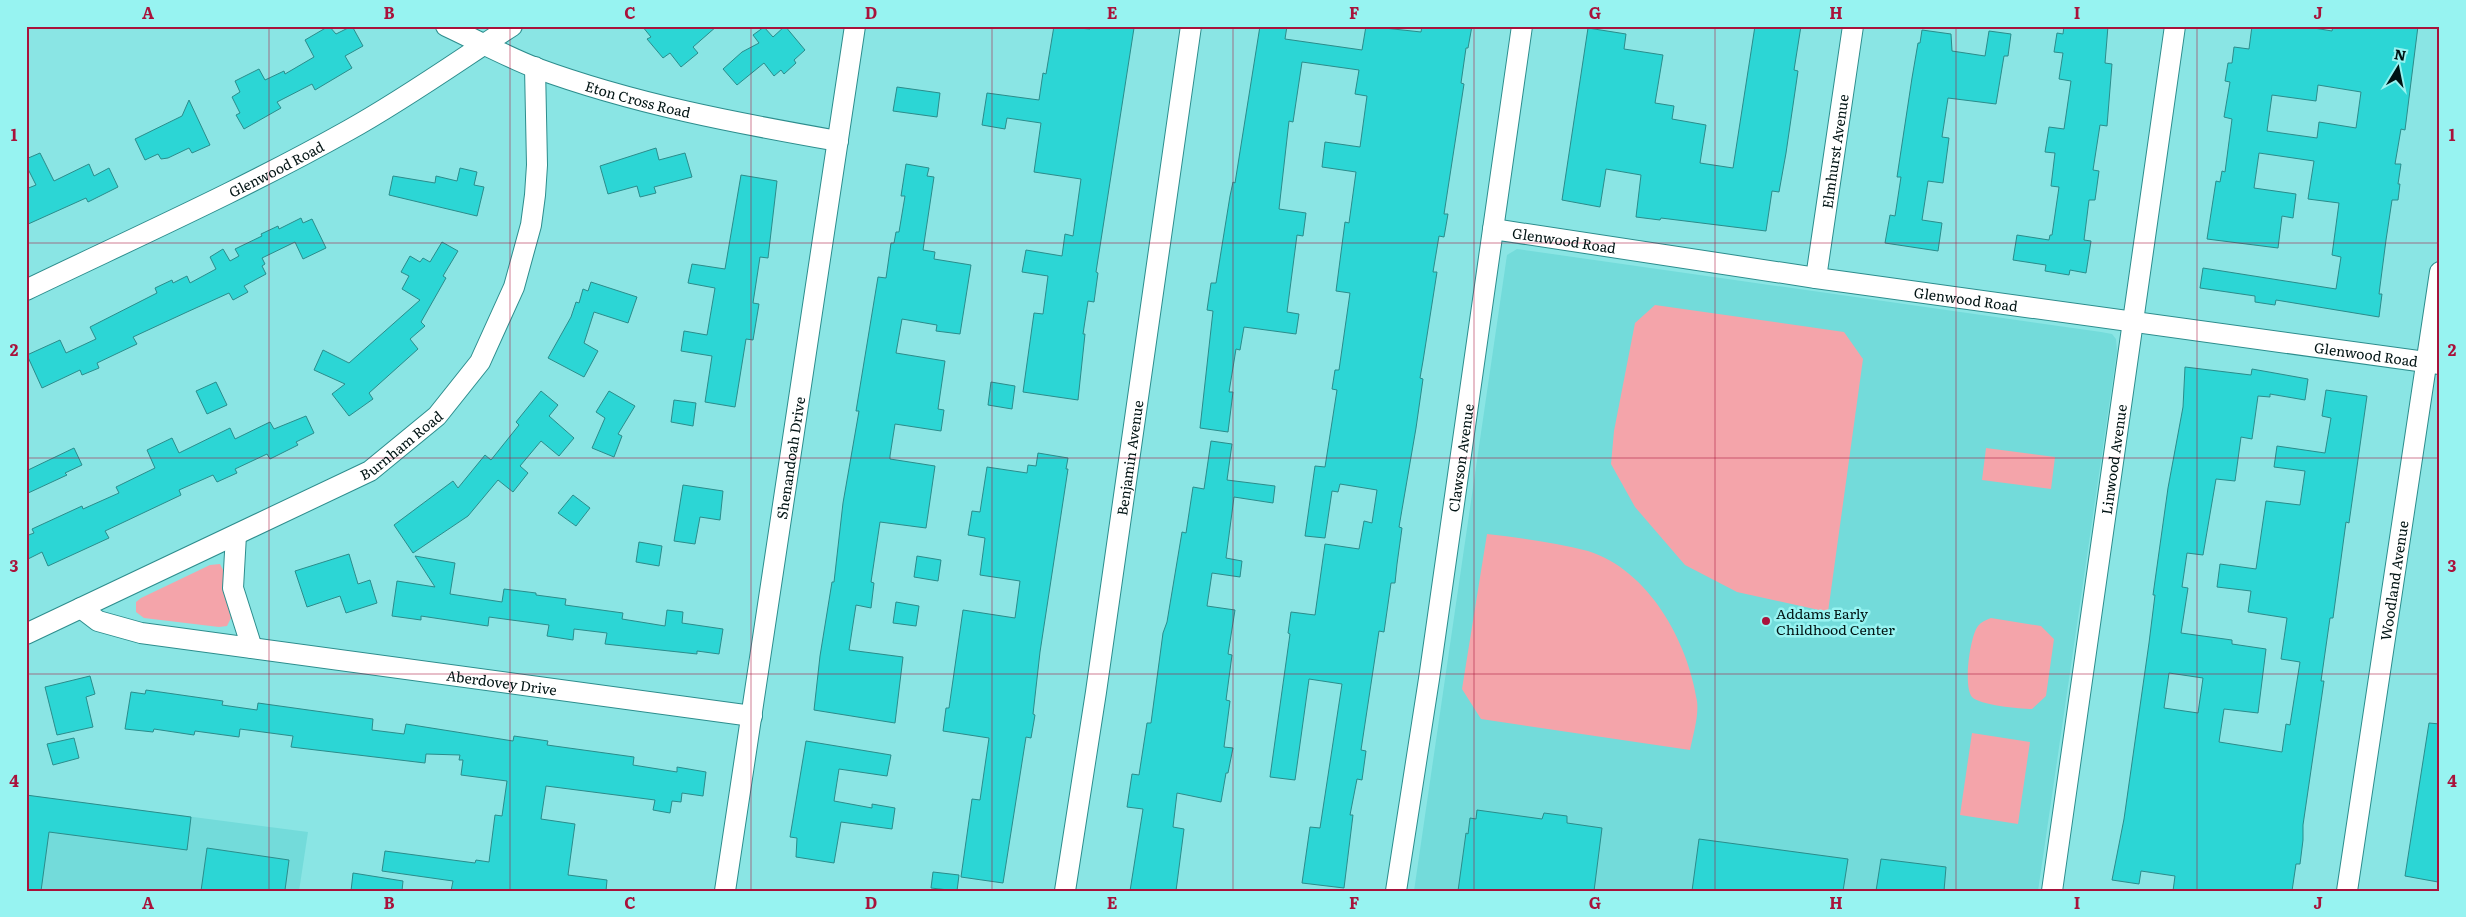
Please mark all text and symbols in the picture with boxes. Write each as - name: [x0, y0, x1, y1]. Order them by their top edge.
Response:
- text: A: [142, 0, 154, 24]
- text: B: [383, 0, 395, 24]
- text: C: [624, 0, 636, 24]
- text: D: [865, 0, 877, 24]
- text: E: [1107, 0, 1118, 24]
- text: F: [1349, 0, 1359, 24]
- text: G: [1589, 0, 1601, 24]
- text: H: [1829, 0, 1843, 24]
- text: I: [2074, 0, 2080, 24]
- text: J: [2313, 0, 2323, 24]
- north arrow: [2374, 42, 2424, 92]
- text: N: [2393, 43, 2408, 65]
- street label: Eton Cross Road: [583, 75, 693, 122]
- street label: Elmhurst Avenue: [1816, 93, 1853, 210]
- text: 1: [11, 122, 18, 146]
- text: 1: [2449, 122, 2456, 146]
- street label: Glenwood Road: [225, 136, 328, 202]
- street label: Glenwood Road: [1511, 222, 1618, 258]
- street label: Glenwood Road: [1913, 282, 2020, 316]
- text: 2: [10, 337, 19, 361]
- street label: Glenwood Road: [2313, 337, 2420, 371]
- text: 2: [2448, 337, 2457, 361]
- street label: Shenandoah Drive: [771, 395, 809, 521]
- street label: Benjamin Avenue: [1111, 399, 1148, 517]
- street label: Clawson Avenue: [1443, 402, 1478, 513]
- street label: Linwood Avenue: [2096, 403, 2131, 516]
- street label: Burnham Road: [356, 405, 447, 484]
- street label: Woodland Avenue: [2375, 519, 2413, 642]
- text: 3: [10, 553, 19, 577]
- text: 3: [2448, 553, 2457, 577]
- place label: Addams Early Childhood Center: [1776, 603, 1895, 639]
- marker: Addams Early Childhood Center: [1760, 615, 1772, 627]
- street label: Aberdovey Drive: [445, 665, 558, 699]
- text: 4: [9, 768, 19, 792]
- text: 4: [2447, 768, 2457, 792]
- text: A: [142, 890, 154, 914]
- text: B: [383, 890, 395, 914]
- text: C: [624, 890, 636, 914]
- text: D: [865, 890, 877, 914]
- text: E: [1107, 890, 1118, 914]
- text: F: [1349, 890, 1359, 914]
- text: G: [1589, 890, 1601, 914]
- text: H: [1829, 890, 1843, 914]
- text: I: [2074, 890, 2080, 914]
- text: J: [2313, 890, 2323, 914]

